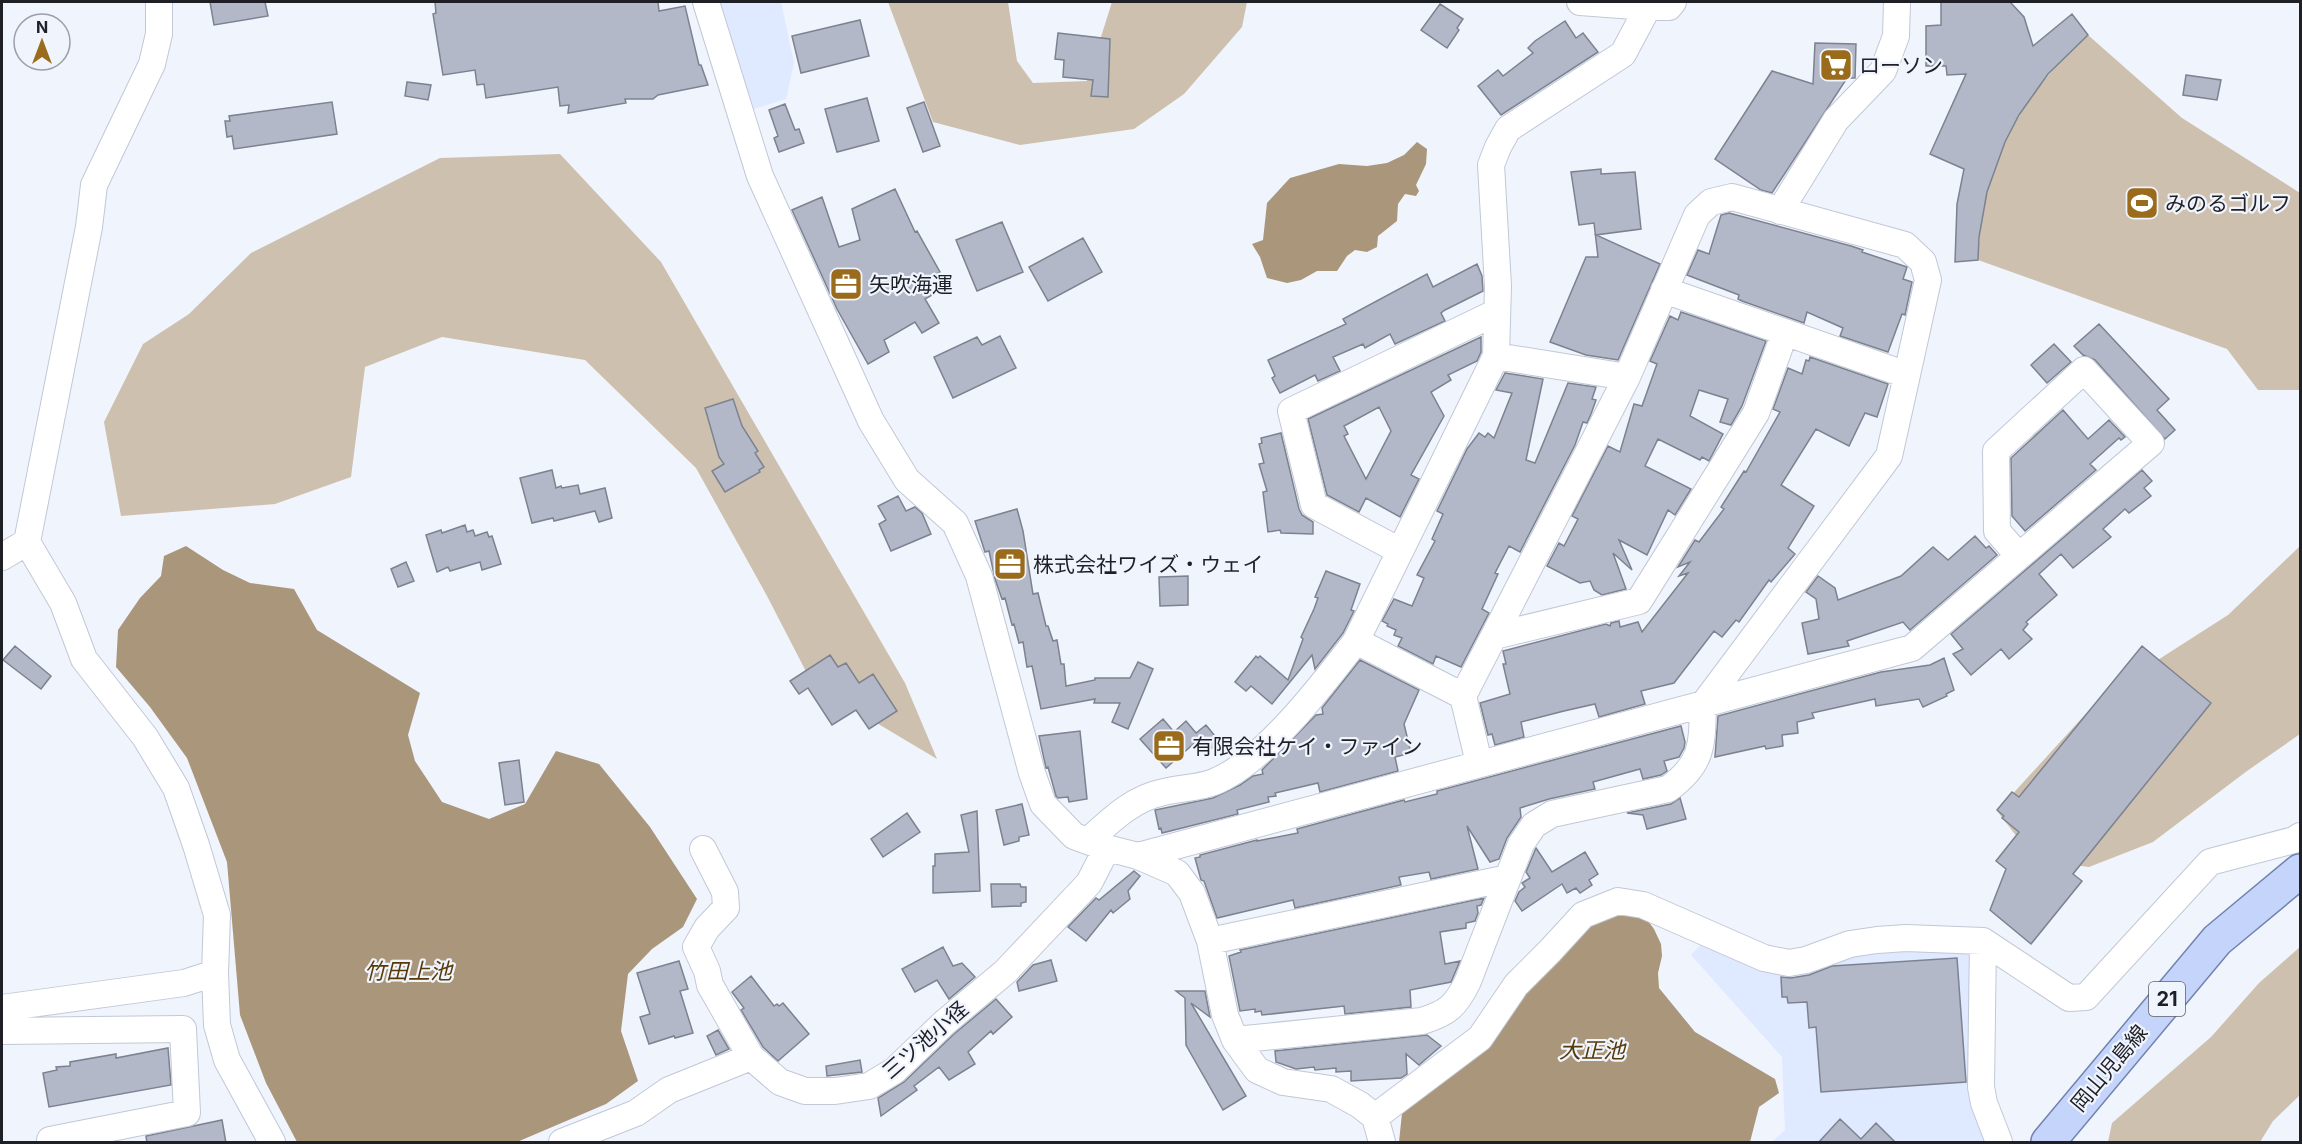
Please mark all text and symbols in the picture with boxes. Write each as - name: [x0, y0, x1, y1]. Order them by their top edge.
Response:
- north arrow: [12, 12, 72, 72]
- text: N: [36, 17, 48, 37]
- supermarket icon: ローソン: [1818, 47, 1854, 83]
- place label: ローソン: [1859, 53, 1943, 78]
- sports icon: みのるゴルフ: [2124, 185, 2160, 221]
- place label: みのるゴルフ: [2165, 191, 2291, 216]
- office icon: 矢吹海運: [828, 266, 864, 302]
- place label: 矢吹海運: [869, 272, 953, 297]
- office icon: 株式会社ワイズ・ウェイ: [992, 546, 1028, 582]
- place label: 株式会社ワイズ・ウェイ: [1033, 552, 1263, 577]
- office icon: 有限会社ケイ・ファイン: [1151, 728, 1187, 764]
- place label: 有限会社ケイ・ファイン: [1192, 734, 1423, 759]
- water label: 竹田上池: [364, 958, 454, 984]
- road number: 21: [2149, 982, 2185, 1016]
- street label: 三ツ池小径: [877, 996, 973, 1084]
- street label: 岡山児島線: [2066, 1020, 2152, 1116]
- water label: 大正池: [1559, 1037, 1627, 1063]

